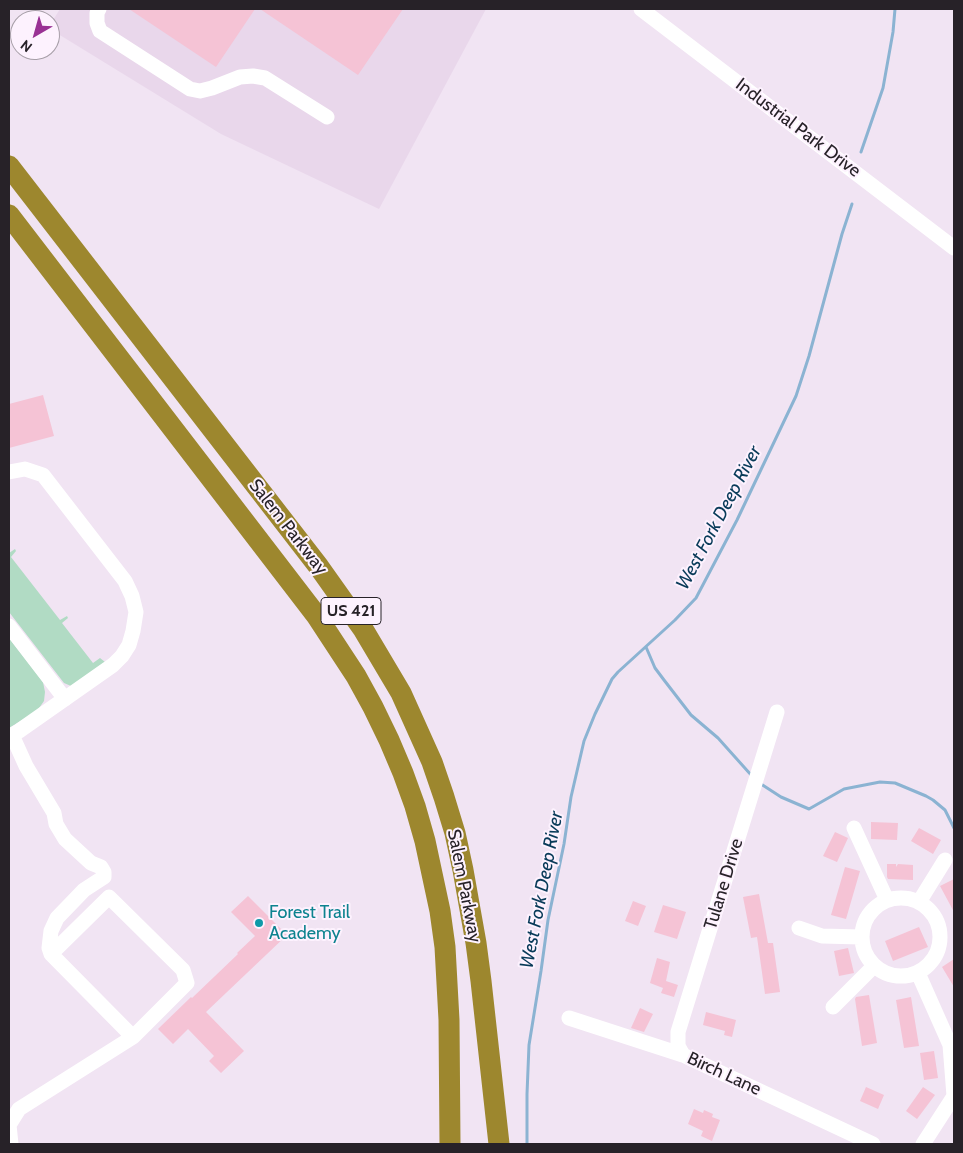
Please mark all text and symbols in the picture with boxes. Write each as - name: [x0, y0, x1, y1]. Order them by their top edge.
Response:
- north arrow: [10, 10, 60, 60]
- text: N: [17, 36, 36, 56]
- street label: Industrial Park Drive: [731, 74, 865, 182]
- water label: West Fork Deep River: [671, 442, 767, 594]
- street label: Salem Parkway: [244, 475, 332, 579]
- road number: US 421: [321, 598, 381, 624]
- water label: West Fork Deep River: [516, 809, 568, 971]
- street label: Salem Parkway: [442, 827, 486, 945]
- street label: Tulane Drive: [700, 836, 748, 932]
- place label: Forest Trail Academy: [269, 902, 350, 944]
- marker: Forest Trail Academy: [253, 917, 265, 929]
- street label: Birch Lane: [684, 1048, 764, 1100]

